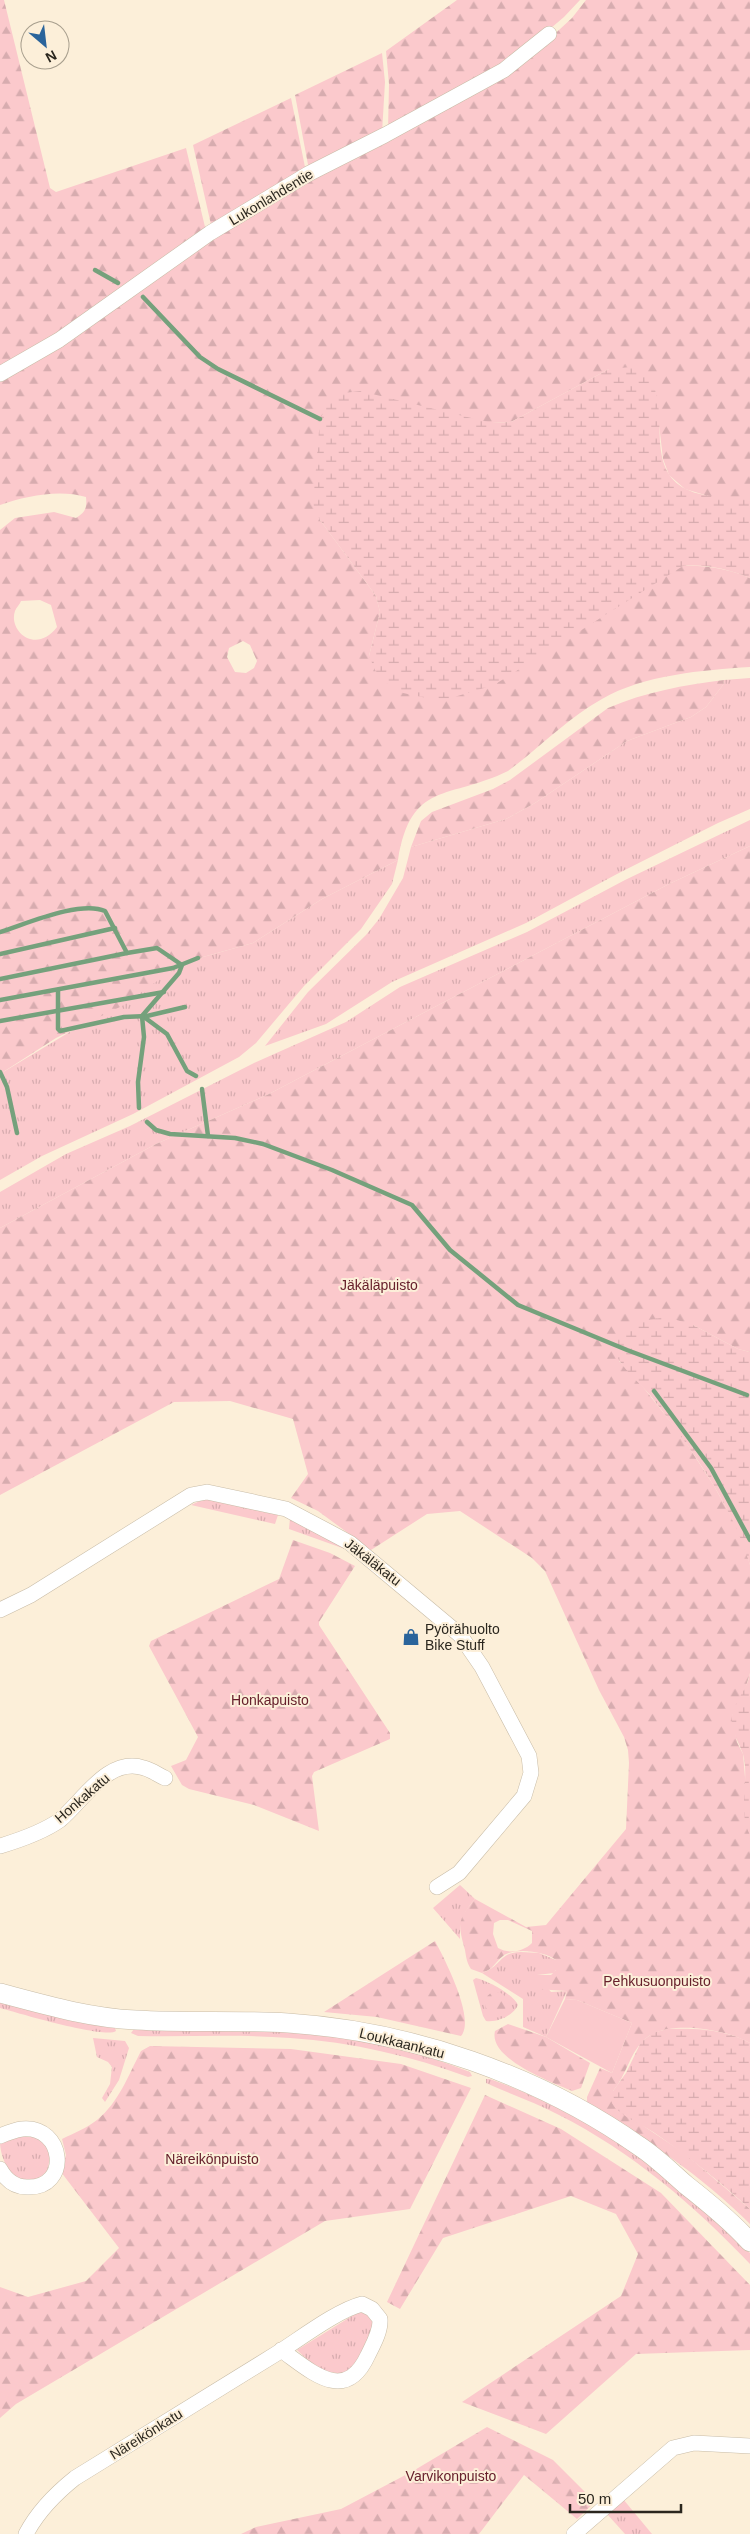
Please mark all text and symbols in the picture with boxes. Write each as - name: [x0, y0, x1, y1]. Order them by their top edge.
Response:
- north arrow: [20, 20, 70, 70]
- text: N: [43, 47, 59, 66]
- street label: Lukonlahdentie: [226, 166, 316, 228]
- park label: Jäkäläpuisto: [340, 1277, 418, 1293]
- street label: Jäkäläkatu: [342, 1535, 404, 1589]
- place label: Pyörähuolto Bike Stuff: [425, 1621, 500, 1653]
- shop icon: Pyörähuolto Bike Stuff: [401, 1627, 421, 1647]
- park label: Honkapuisto: [231, 1692, 309, 1708]
- street label: Honkakatu: [51, 1770, 113, 1826]
- park label: Pehkusuonpuisto: [603, 1973, 711, 1989]
- street label: Loukkaankatu: [358, 2025, 446, 2061]
- park label: Näreikönpuisto: [165, 2151, 259, 2167]
- street label: Näreikönkatu: [107, 2405, 185, 2463]
- park label: Varvikonpuisto: [406, 2468, 497, 2484]
- scale bar: [570, 2482, 681, 2514]
- text: 50 m: [578, 2490, 611, 2507]

